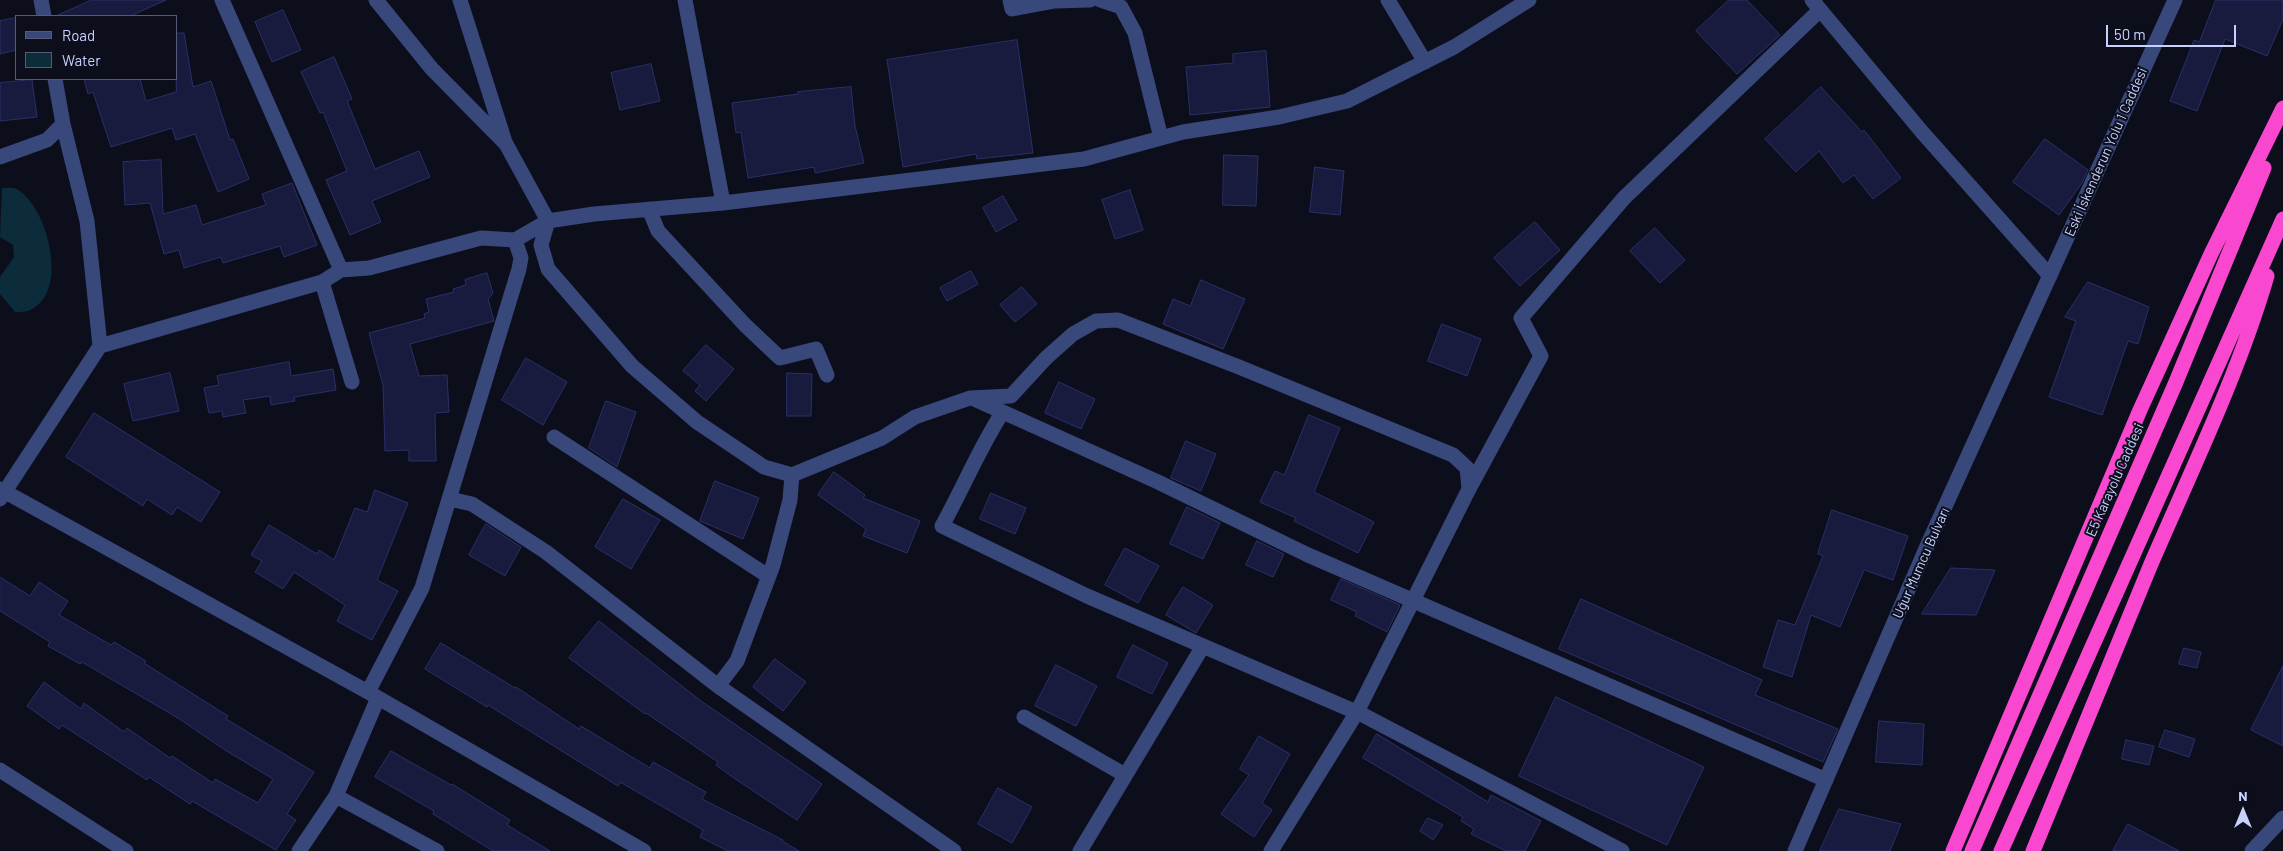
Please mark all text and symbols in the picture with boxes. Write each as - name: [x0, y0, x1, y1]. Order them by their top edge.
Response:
- legend: [15, 15, 178, 80]
- scale bar: [2108, 15, 2238, 47]
- text: 50 m: [2114, 25, 2146, 43]
- text: Road: [62, 26, 95, 44]
- text: Water: [62, 51, 101, 69]
- street label: Eski İskenderun Yolu 1 Caddesi: [2061, 65, 2151, 239]
- street label: E5 Karayolu Caddesi: [2082, 421, 2148, 539]
- street label: Uğur Mumcu Bulvarı: [1889, 505, 1953, 621]
- north arrow: [2218, 786, 2268, 836]
- text: N: [2238, 787, 2248, 804]

